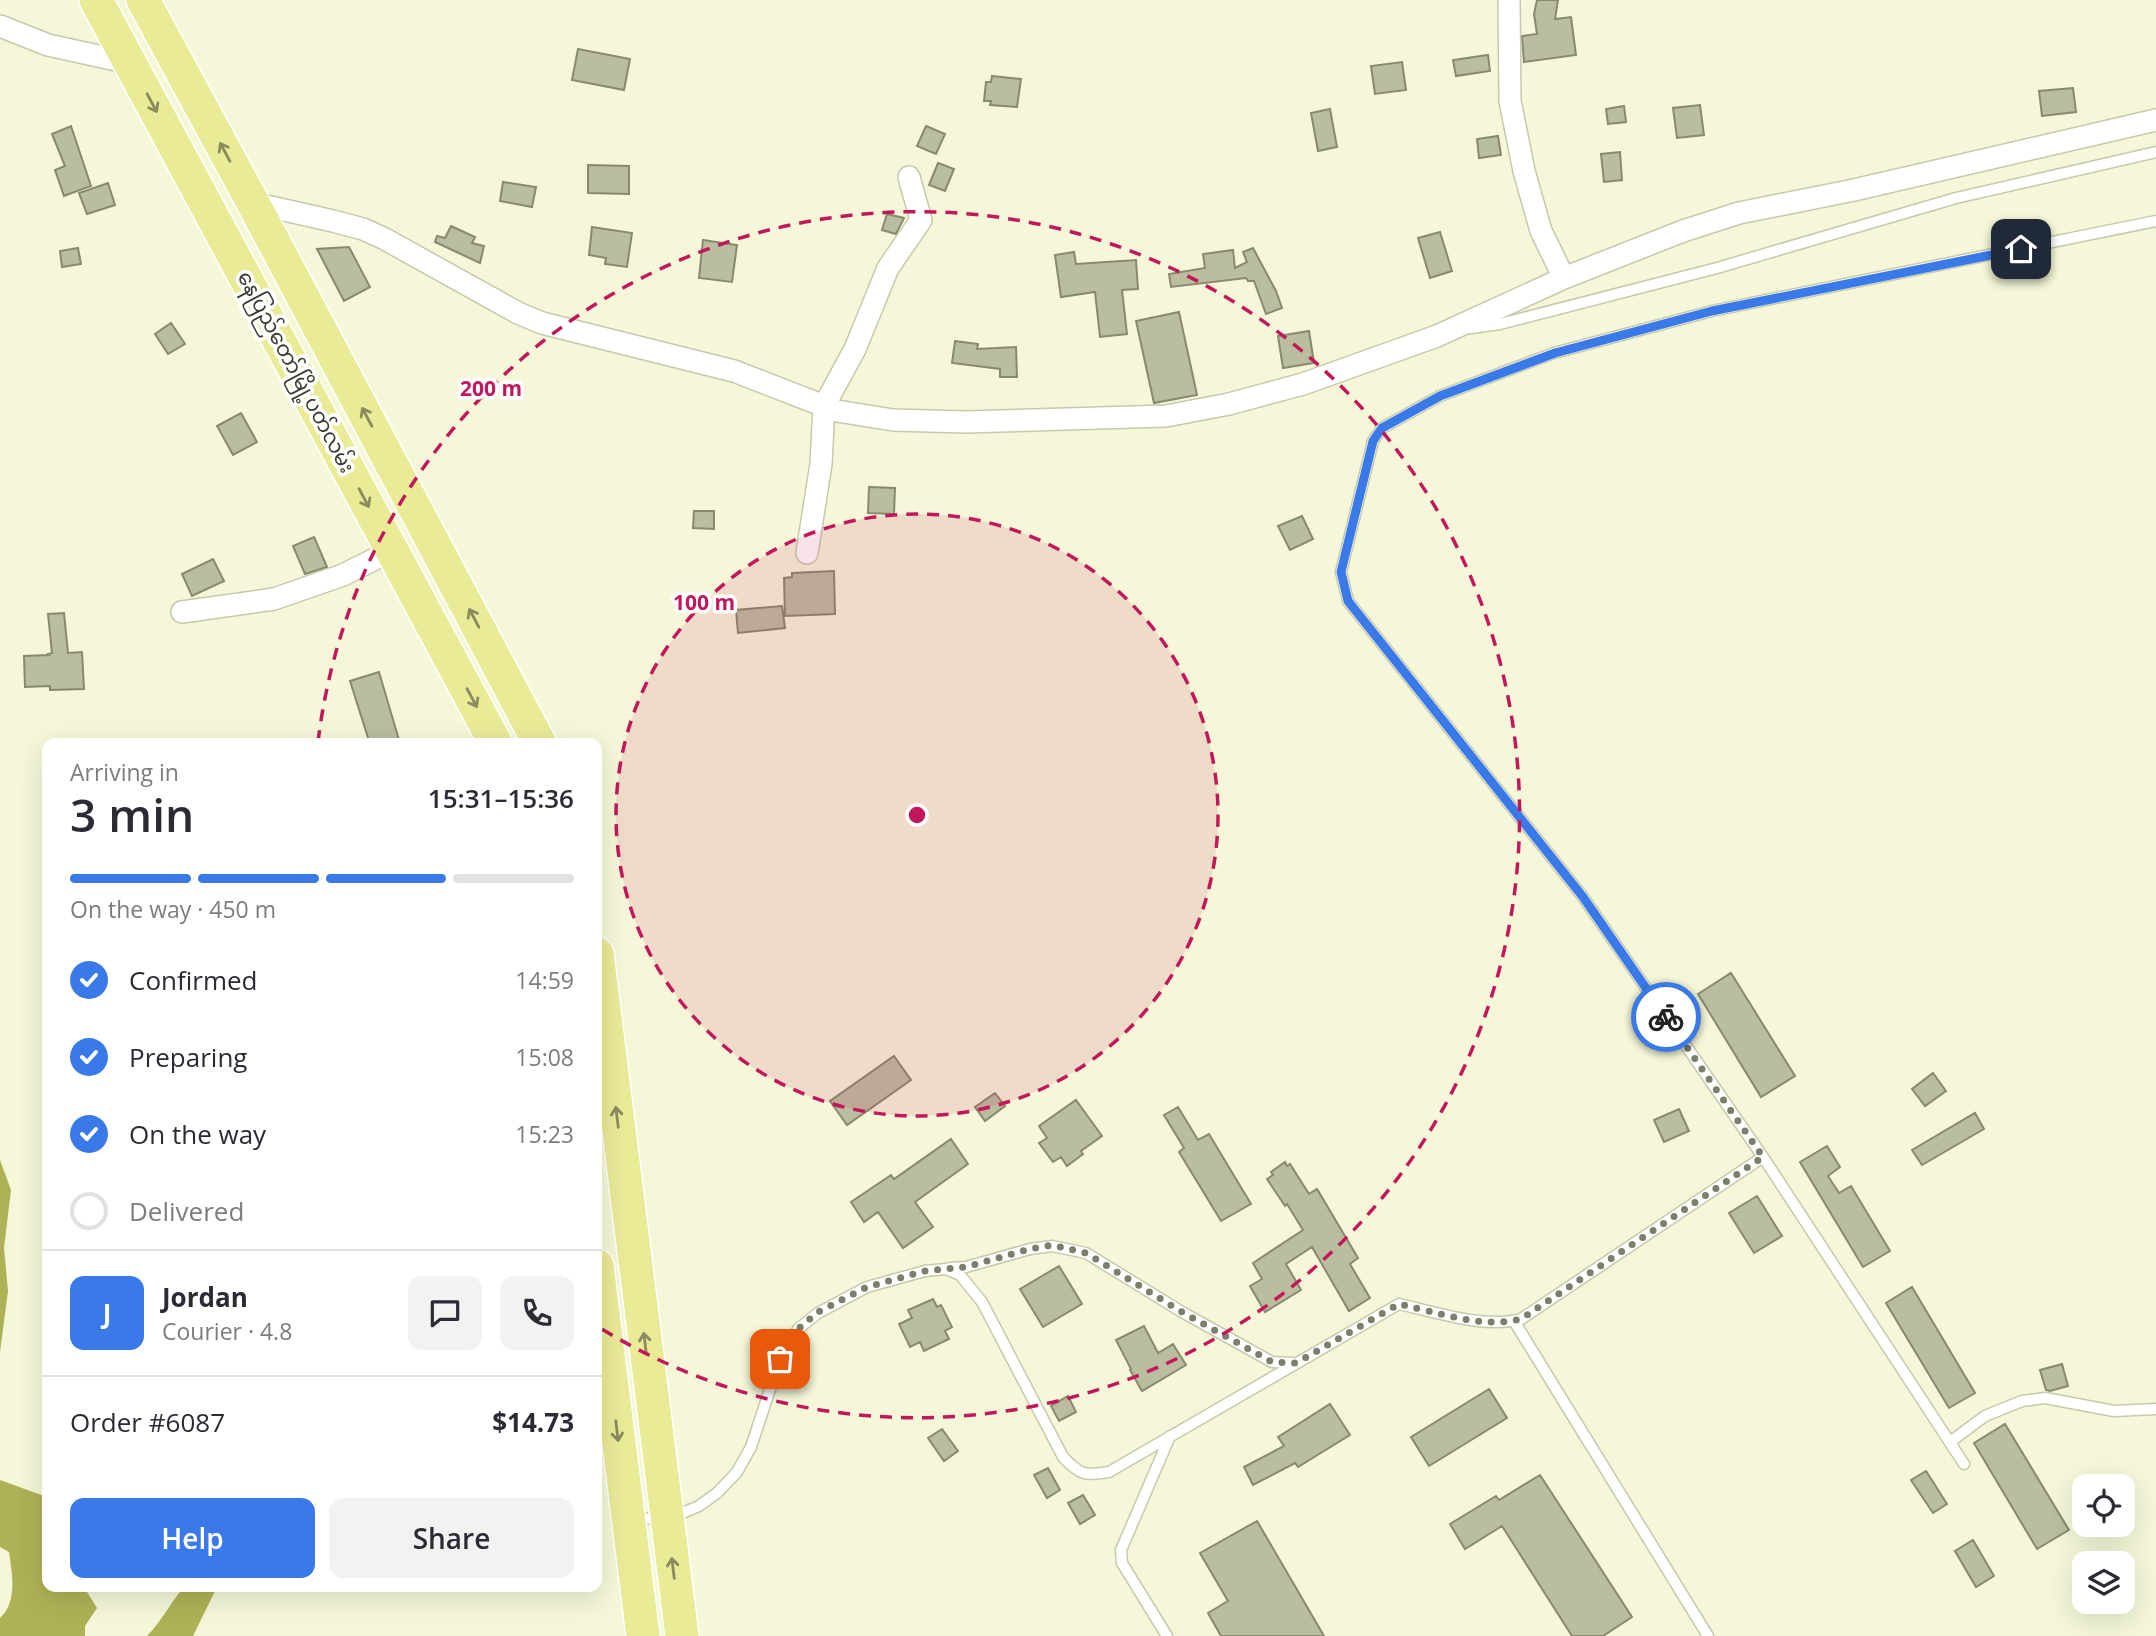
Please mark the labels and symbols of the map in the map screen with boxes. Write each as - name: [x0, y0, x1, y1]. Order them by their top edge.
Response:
- one-way arrow: [146, 92, 159, 113]
- one-way arrow: [218, 142, 231, 163]
- pin: [1991, 219, 2051, 279]
- street label: နေပြည်တော်မြို့ပတ်လမ်း: [228, 265, 363, 479]
- text: 200 m: [460, 374, 522, 402]
- one-way arrow: [360, 408, 374, 428]
- one-way arrow: [357, 487, 371, 507]
- text: 100 m: [673, 588, 735, 616]
- one-way arrow: [466, 609, 480, 629]
- one-way arrow: [466, 687, 479, 708]
- centre of rings: [905, 803, 929, 827]
- courier: [1631, 982, 1701, 1052]
- one-way arrow: [610, 1106, 623, 1129]
- pin: [750, 1329, 810, 1389]
- one-way arrow: [639, 1332, 652, 1354]
- one-way arrow: [611, 1419, 624, 1442]
- one-way arrow: [667, 1557, 680, 1580]

